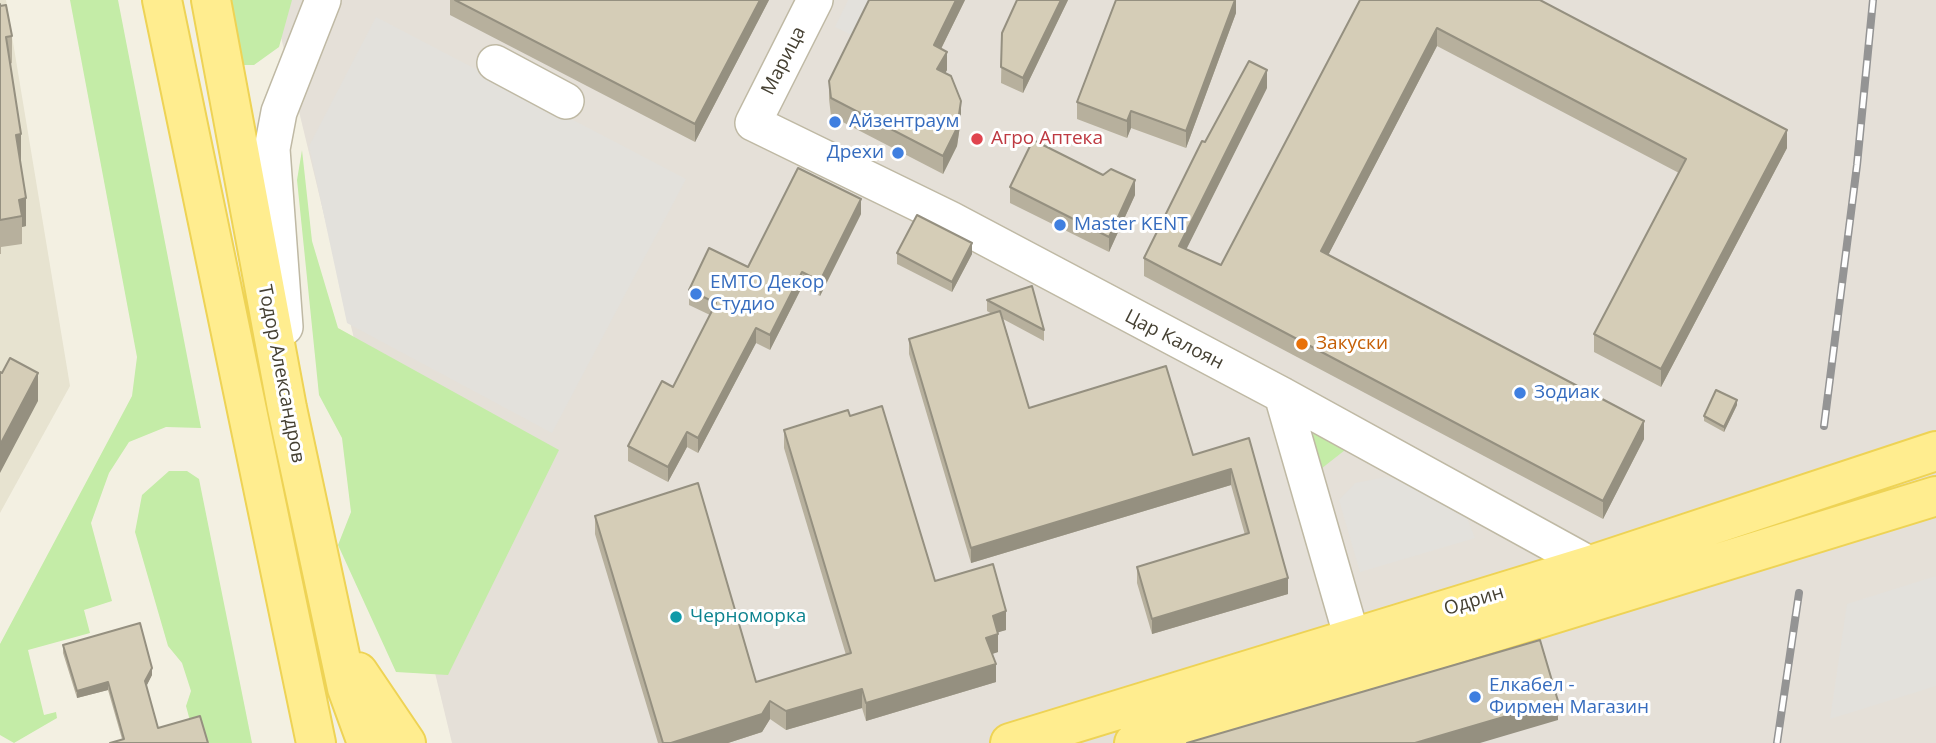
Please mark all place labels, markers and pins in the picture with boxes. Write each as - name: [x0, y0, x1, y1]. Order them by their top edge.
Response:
- place label: Айзентраум: [849, 111, 960, 133]
- marker: Айзентраум: [827, 114, 843, 130]
- place label: Агро Аптека: [991, 128, 1103, 150]
- marker: Агро Аптека: [969, 131, 985, 147]
- place label: Дрехи: [827, 142, 884, 164]
- marker: Дрехи: [890, 145, 906, 161]
- place label: Master KENT: [1074, 214, 1188, 236]
- marker: Master KENT: [1052, 217, 1068, 233]
- place label: ЕМТО Декор Студио: [710, 272, 824, 316]
- marker: ЕМТО Декор Студио: [688, 286, 704, 302]
- place label: Закуски: [1316, 333, 1388, 355]
- marker: Закуски: [1294, 336, 1310, 352]
- place label: Зодиак: [1534, 382, 1600, 404]
- marker: Зодиак: [1512, 385, 1528, 401]
- place label: Черноморка: [690, 606, 806, 628]
- marker: Черноморка: [668, 609, 684, 625]
- place label: Елкабел - Фирмен Магазин: [1489, 675, 1649, 719]
- marker: Елкабел - Фирмен Магазин: [1467, 689, 1483, 705]

